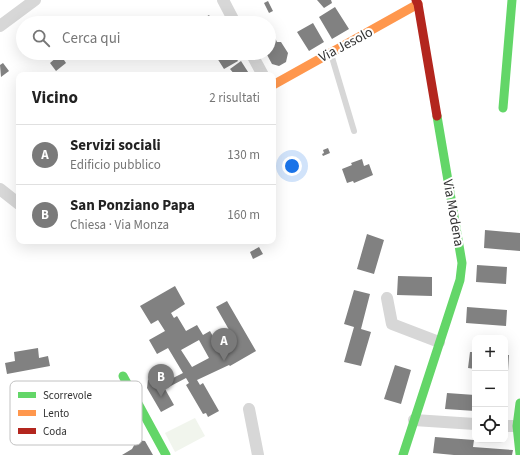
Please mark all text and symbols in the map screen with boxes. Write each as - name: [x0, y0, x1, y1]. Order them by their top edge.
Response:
- search box: [16, 16, 276, 60]
- street label: Via Jesolo: [315, 22, 377, 68]
- icon: search: [30, 27, 52, 49]
- text: Cerca qui: [62, 28, 121, 49]
- text: Vicino: [32, 86, 78, 110]
- text: 2 risultati: [209, 89, 260, 107]
- text: Servizi sociali: [70, 135, 161, 156]
- text: A: [41, 146, 49, 164]
- text: 130 m: [227, 146, 260, 164]
- text: Edificio pubblico: [70, 156, 161, 174]
- your location: [282, 156, 302, 176]
- street label: Via Modena: [437, 178, 469, 248]
- text: San Ponziano Papa: [70, 195, 195, 216]
- text: B: [41, 206, 49, 224]
- text: 160 m: [227, 206, 260, 224]
- text: Chiesa · Via Monza: [70, 216, 169, 234]
- pin: A: [211, 328, 237, 361]
- map controls: [472, 335, 508, 443]
- button: +: [472, 335, 508, 371]
- pin: B: [148, 364, 174, 397]
- button: −: [472, 371, 508, 407]
- legend: [10, 381, 142, 445]
- text: Scorrevole: [43, 388, 93, 403]
- text: Lento: [43, 406, 69, 421]
- button: locate: [472, 407, 508, 443]
- text: Coda: [43, 424, 67, 439]

